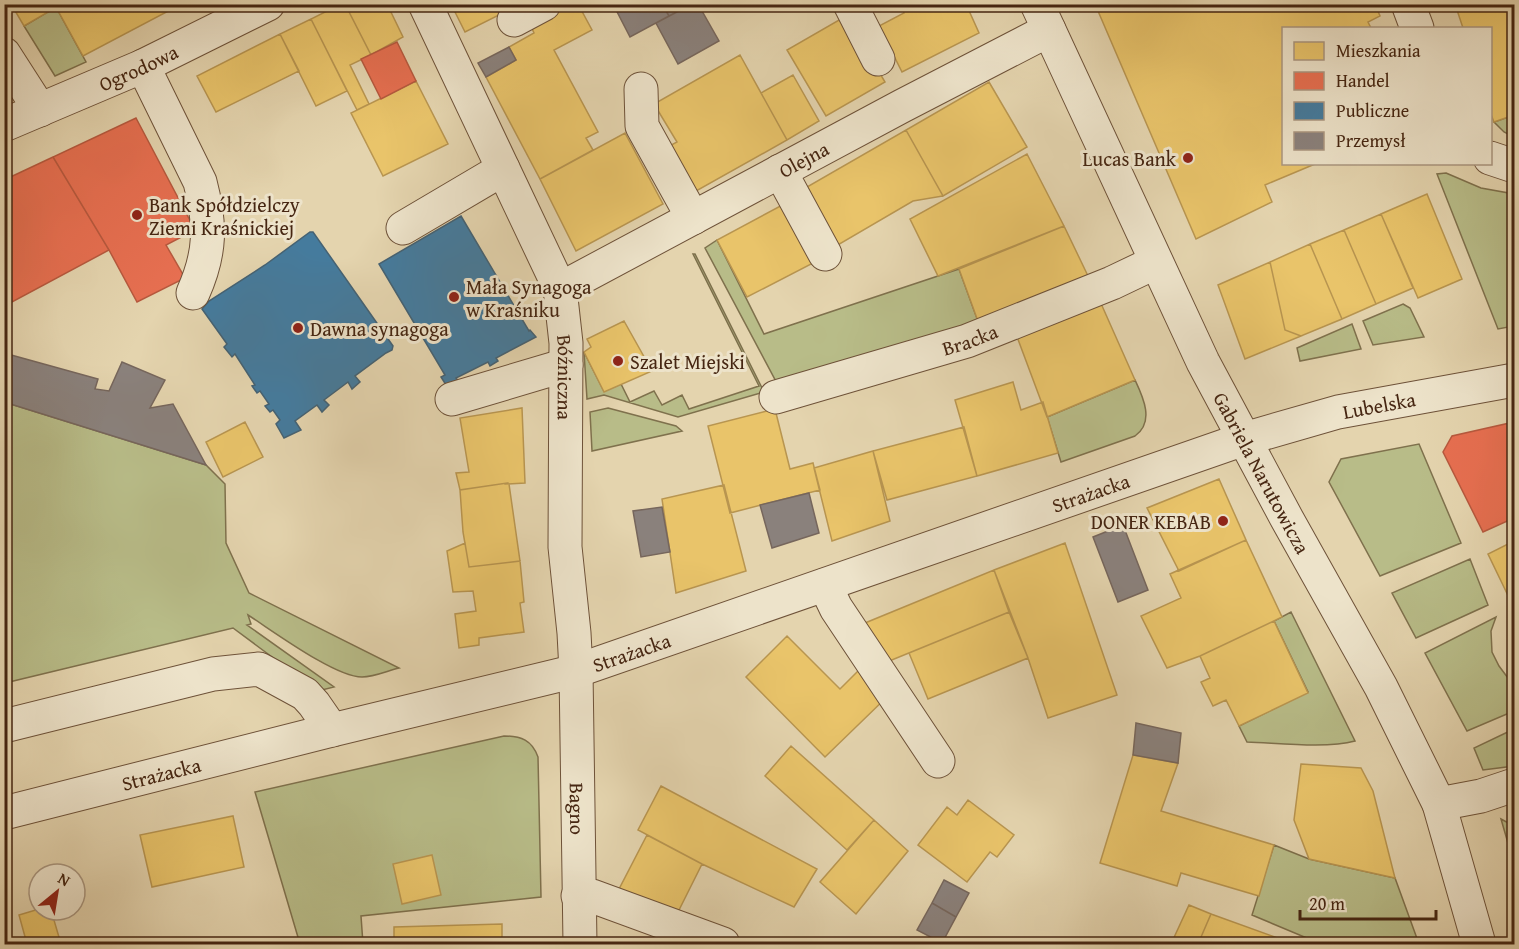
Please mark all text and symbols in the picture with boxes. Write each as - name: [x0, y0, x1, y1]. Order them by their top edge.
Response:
- legend: [1282, 27, 1492, 165]
- street label: Ogrodowa: [94, 36, 183, 98]
- text: Mieszkania: [1336, 37, 1421, 64]
- text: Handel: [1336, 67, 1390, 94]
- text: Publiczne: [1336, 97, 1409, 124]
- text: Przemysł: [1336, 127, 1406, 154]
- street label: Olejna: [773, 133, 834, 184]
- place label: Lucas Bank: [1083, 144, 1177, 173]
- marker: Lucas Bank: [1181, 151, 1195, 165]
- place label: Bank Spółdzielczy Ziemi Kraśnickiej: [149, 190, 300, 242]
- marker: Bank Spółdzielczy Ziemi Kraśnickiej: [130, 208, 144, 222]
- place label: Mała Synagoga w Kraśniku: [466, 272, 592, 324]
- marker: Mała Synagoga w Kraśniku: [447, 290, 461, 304]
- place label: Dawna synagoga: [310, 314, 449, 343]
- street label: Bracka: [938, 316, 1002, 362]
- marker: Dawna synagoga: [291, 321, 305, 335]
- street label: Bóźniczna: [551, 333, 581, 421]
- place label: Szalet Miejski: [630, 347, 745, 376]
- marker: Szalet Miejski: [611, 354, 625, 368]
- street label: Lubelska: [1340, 384, 1418, 425]
- street label: Gabriela Narutowicza: [1207, 386, 1318, 559]
- street label: Strażacka: [1048, 465, 1134, 519]
- place label: DONER KEBAB: [1091, 507, 1211, 536]
- marker: DONER KEBAB: [1216, 514, 1230, 528]
- street label: Strażacka: [589, 625, 675, 679]
- street label: Strażacka: [118, 749, 204, 797]
- street label: Bagno: [563, 782, 593, 835]
- north arrow: [27, 862, 87, 922]
- text: N: [54, 866, 75, 892]
- scale bar: [1300, 883, 1436, 921]
- text: 20 m: [1309, 890, 1345, 917]

